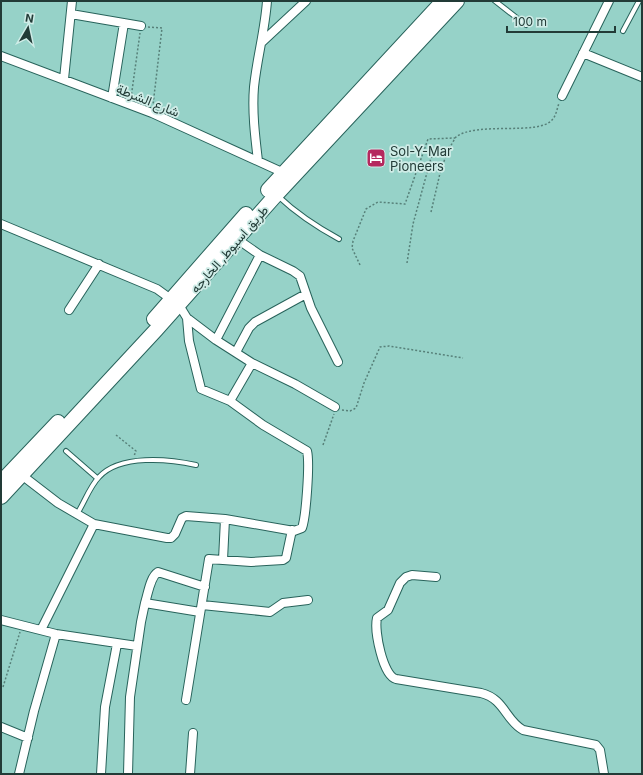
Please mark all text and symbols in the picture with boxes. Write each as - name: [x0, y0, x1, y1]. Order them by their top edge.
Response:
- north arrow: [8, 8, 48, 48]
- scale bar: [507, 8, 615, 34]
- text: N: [24, 11, 35, 26]
- text: 100 m: [513, 14, 547, 29]
- street label: شارع الشرطة: [113, 80, 182, 122]
- place label: Sol-Y-Mar Pioneers: [390, 143, 452, 174]
- hotel icon: Sol-Y-Mar Pioneers: [365, 147, 387, 169]
- street label: طريق اسيوط, الخارجه: [187, 202, 272, 297]

